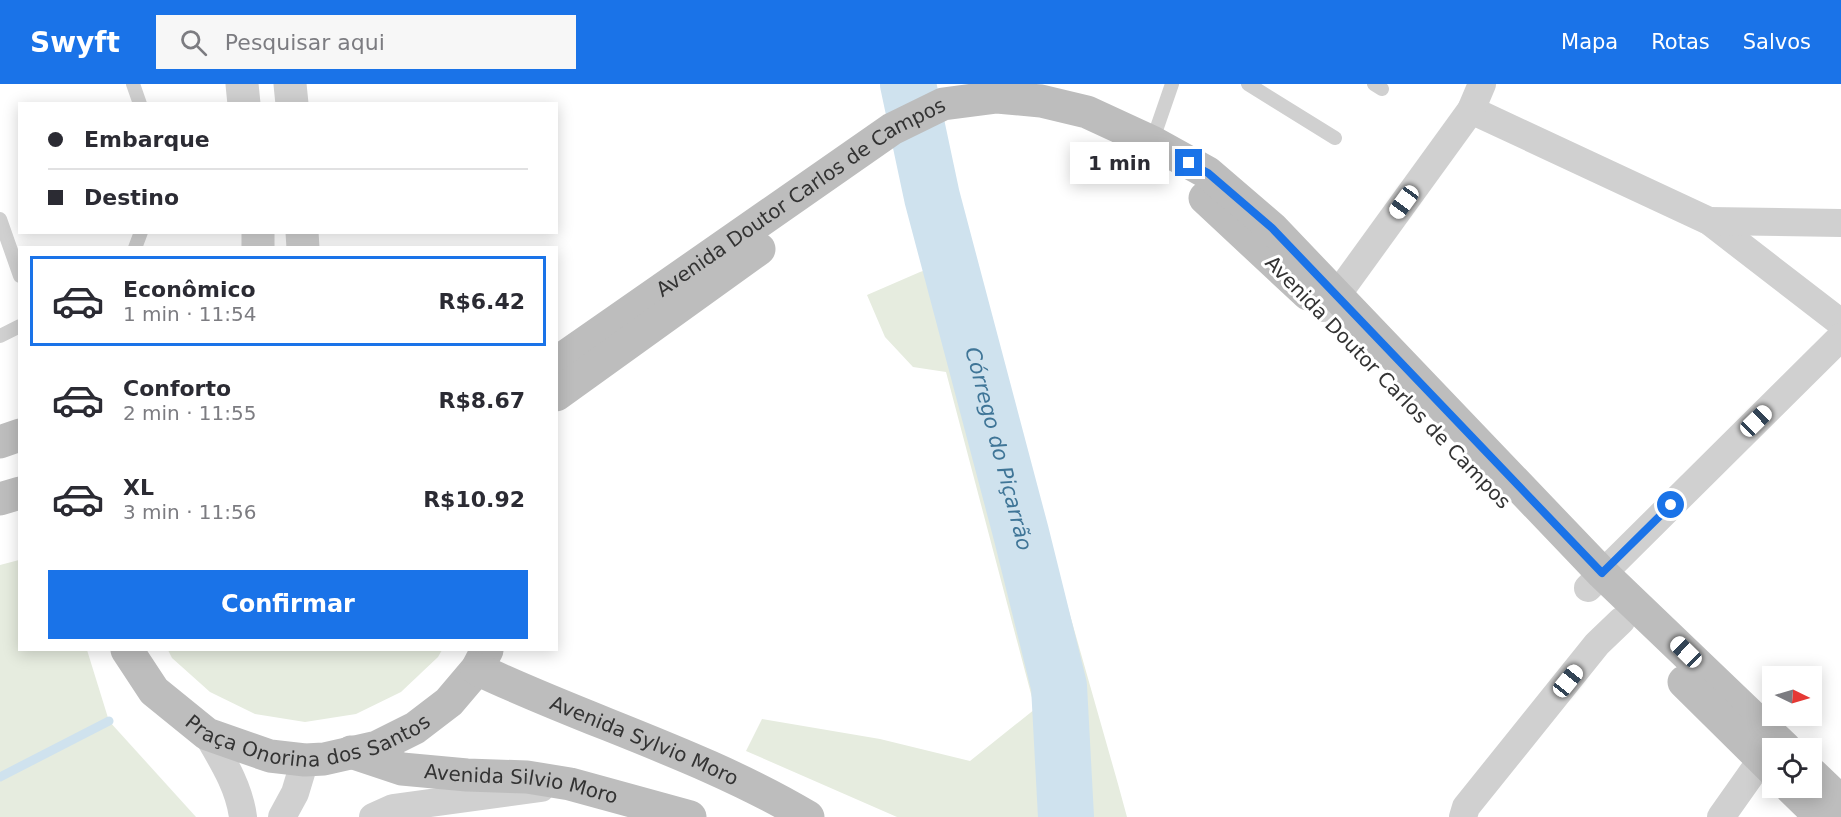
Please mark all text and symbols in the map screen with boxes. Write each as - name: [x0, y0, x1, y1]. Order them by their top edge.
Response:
- search box: [156, 15, 576, 69]
- text: Swyft: [30, 26, 120, 59]
- icon: search: [177, 26, 210, 59]
- text: Pesquisar aqui: [225, 30, 385, 55]
- text: Mapa: [1561, 30, 1618, 54]
- text: Rotas: [1651, 30, 1710, 54]
- text: Salvos: [1743, 30, 1811, 54]
- street label: Avenida Doutor Carlos de Campos: [651, 93, 949, 302]
- text: Embarque: [84, 127, 210, 152]
- callout: 1 min: [1069, 142, 1168, 184]
- route end: [1175, 149, 1202, 176]
- text: 1 min: [1088, 151, 1151, 175]
- car: [1386, 182, 1422, 222]
- text: Destino: [84, 185, 179, 210]
- street label: Avenida Doutor Carlos de Campos: [1260, 250, 1516, 514]
- icon: car: [51, 274, 105, 328]
- text: Econômico: [123, 277, 256, 302]
- text: R$6.42: [438, 289, 525, 314]
- text: 1 min · 11:54: [123, 302, 257, 326]
- water label: Córrego do Piçarrão: [960, 344, 1037, 553]
- icon: car: [51, 373, 105, 427]
- text: Conforto: [123, 376, 231, 401]
- text: R$8.67: [438, 388, 525, 413]
- text: 2 min · 11:55: [123, 401, 257, 425]
- car: [1737, 402, 1775, 440]
- icon: car: [51, 472, 105, 526]
- text: XL: [123, 475, 154, 500]
- text: R$10.92: [423, 487, 525, 512]
- route start: [1657, 491, 1684, 518]
- text: 3 min · 11:56: [123, 500, 257, 524]
- button: Confirmar: [48, 570, 528, 639]
- car: [1667, 633, 1705, 671]
- car: [1550, 661, 1586, 701]
- north arrow: [1762, 666, 1822, 726]
- map controls: [1762, 666, 1822, 798]
- street label: Avenida Sylvio Moro: [547, 691, 743, 790]
- street label: Praça Onorina dos Santos: [178, 701, 436, 725]
- text: Praça Onorina dos Santos: [181, 709, 435, 772]
- button: locate: [1762, 738, 1822, 798]
- street label: Avenida Silvio Moro: [423, 759, 621, 809]

